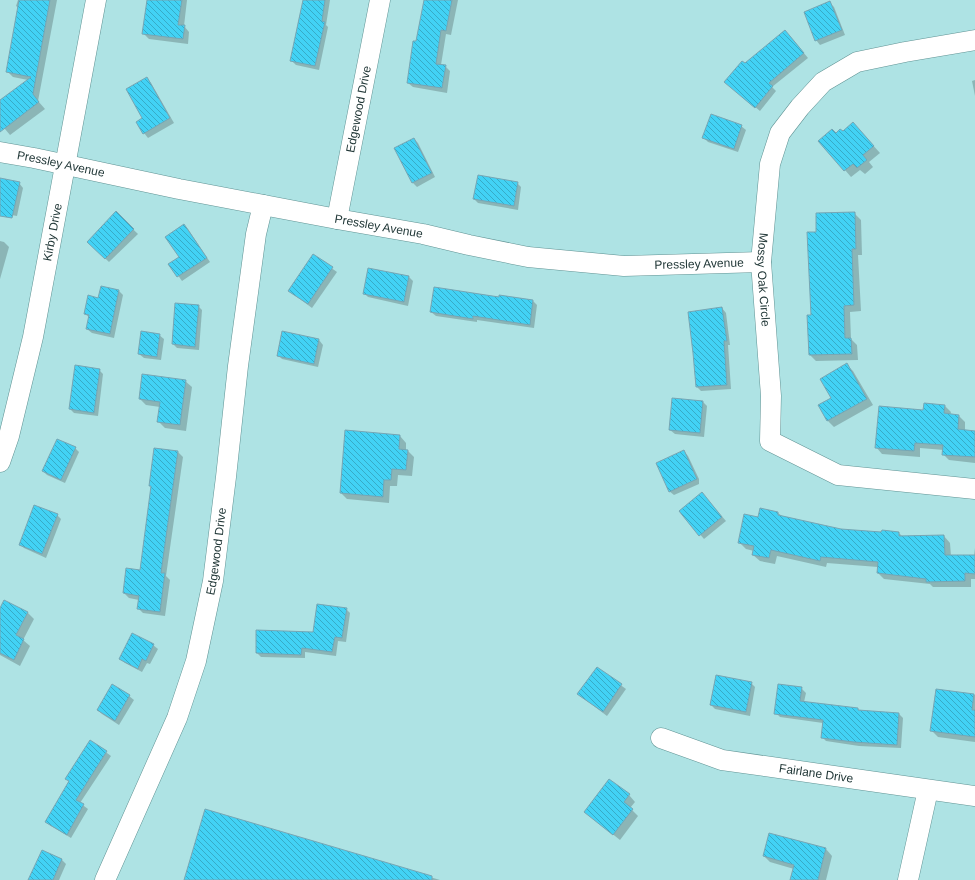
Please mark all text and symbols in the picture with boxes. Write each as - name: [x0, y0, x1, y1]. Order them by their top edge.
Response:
- street label: Edgewood Drive: [343, 64, 374, 154]
- street label: Pressley Avenue: [16, 148, 106, 180]
- street label: Kirby Drive: [40, 202, 65, 262]
- street label: Pressley Avenue: [334, 212, 424, 241]
- street label: Mossy Oak Circle: [754, 232, 773, 327]
- street label: Pressley Avenue: [654, 255, 744, 272]
- street label: Edgewood Drive: [203, 506, 229, 596]
- street label: Fairlane Drive: [778, 761, 855, 786]

